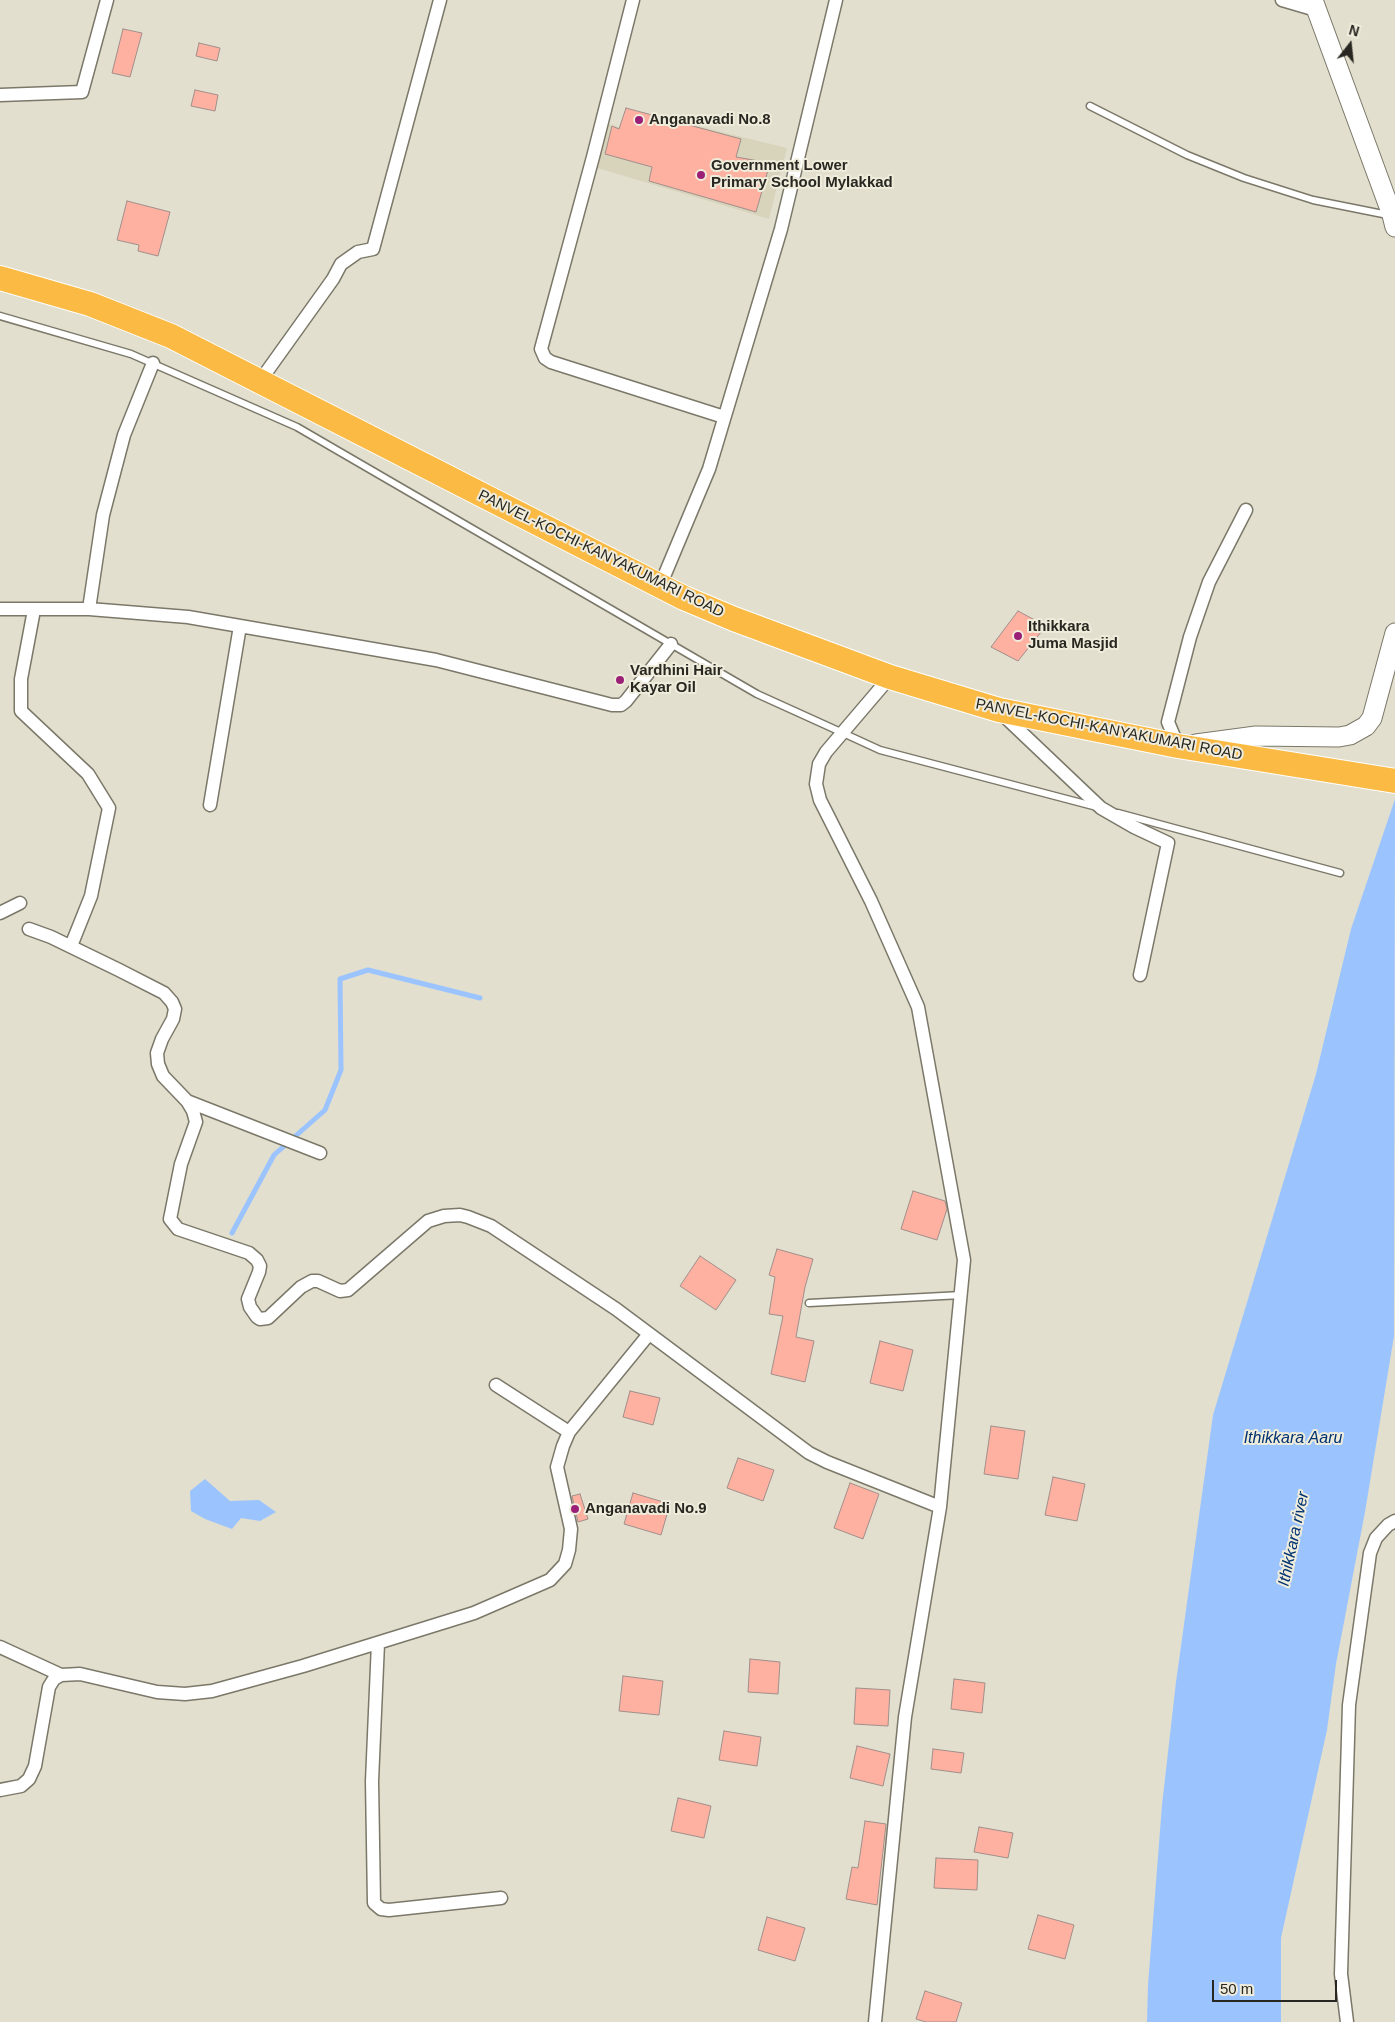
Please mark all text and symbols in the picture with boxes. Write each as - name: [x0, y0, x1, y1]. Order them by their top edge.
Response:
- north arrow: [1325, 20, 1375, 70]
- text: N: [1347, 21, 1361, 40]
- place label: Anganavadi No.8: [649, 111, 771, 129]
- marker: Anganavadi No.8: [633, 114, 645, 126]
- place label: Government Lower Primary School Mylakkad: [711, 157, 893, 192]
- marker: Government Lower Primary School Mylakkad: [695, 169, 707, 181]
- street label: PANVEL-KOCHI-KANYAKUMARI ROAD: [475, 486, 727, 622]
- place label: Ithikkara Juma Masjid: [1028, 618, 1118, 653]
- marker: Ithikkara Juma Masjid: [1012, 630, 1024, 642]
- place label: Vardhini Hair Kayar Oil: [630, 662, 723, 697]
- marker: Vardhini Hair Kayar Oil: [614, 674, 626, 686]
- street label: PANVEL-KOCHI-KANYAKUMARI ROAD: [974, 695, 1244, 765]
- water label: Ithikkara Aaru: [1244, 1429, 1342, 1449]
- water label: Ithikkara river: [1275, 1490, 1313, 1588]
- place label: Anganavadi No.9: [585, 1500, 707, 1518]
- marker: Anganavadi No.9: [569, 1503, 581, 1515]
- scale bar: [1215, 1970, 1340, 2002]
- text: 50 m: [1220, 1980, 1253, 1997]

